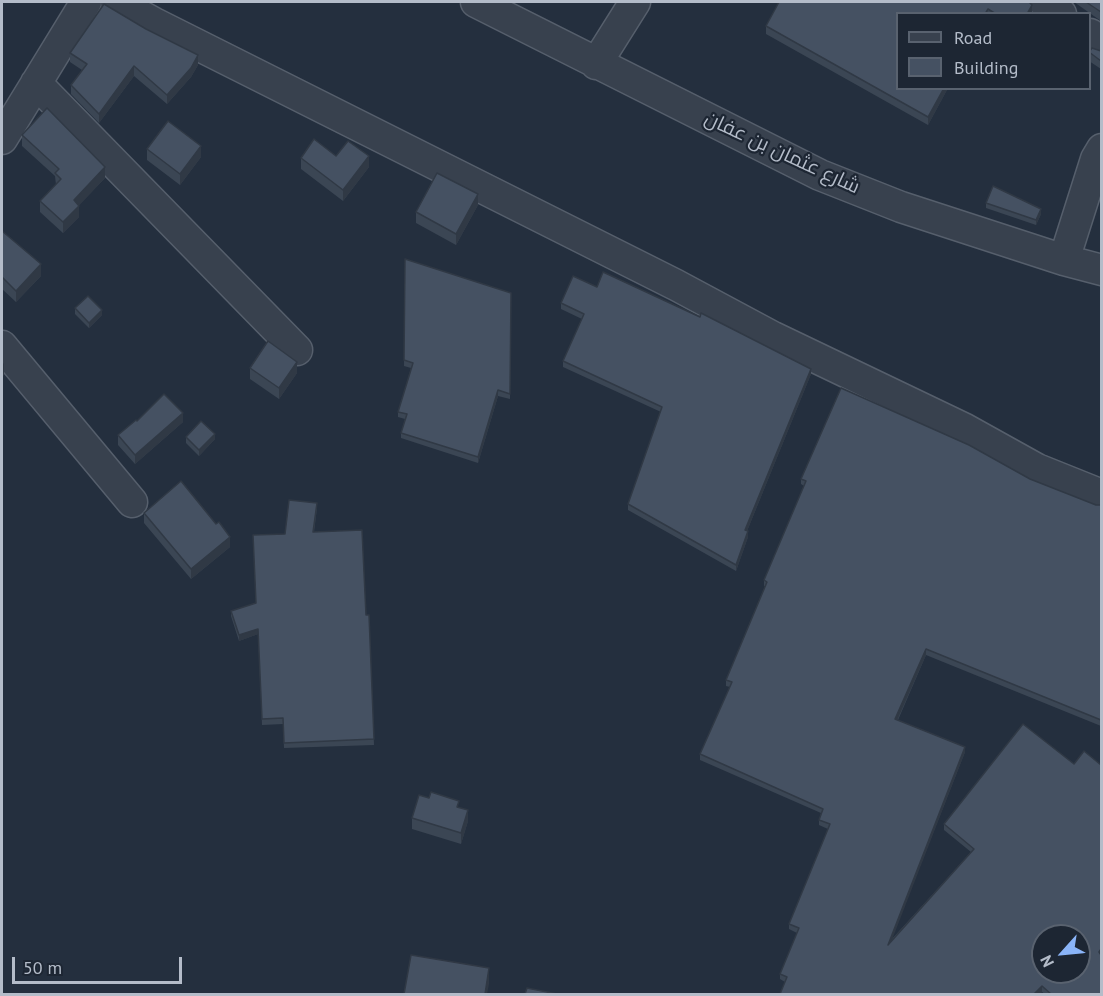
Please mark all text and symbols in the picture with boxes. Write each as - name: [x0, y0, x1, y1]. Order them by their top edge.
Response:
- legend: [896, 12, 1091, 90]
- text: Road: [954, 26, 992, 49]
- text: Building: [954, 56, 1018, 79]
- street label: شارع عثمان بن عفان: [701, 107, 863, 199]
- north arrow: [1031, 924, 1091, 984]
- scale bar: [15, 945, 184, 983]
- text: N: [1035, 952, 1058, 970]
- text: 50 m: [23, 956, 62, 979]

